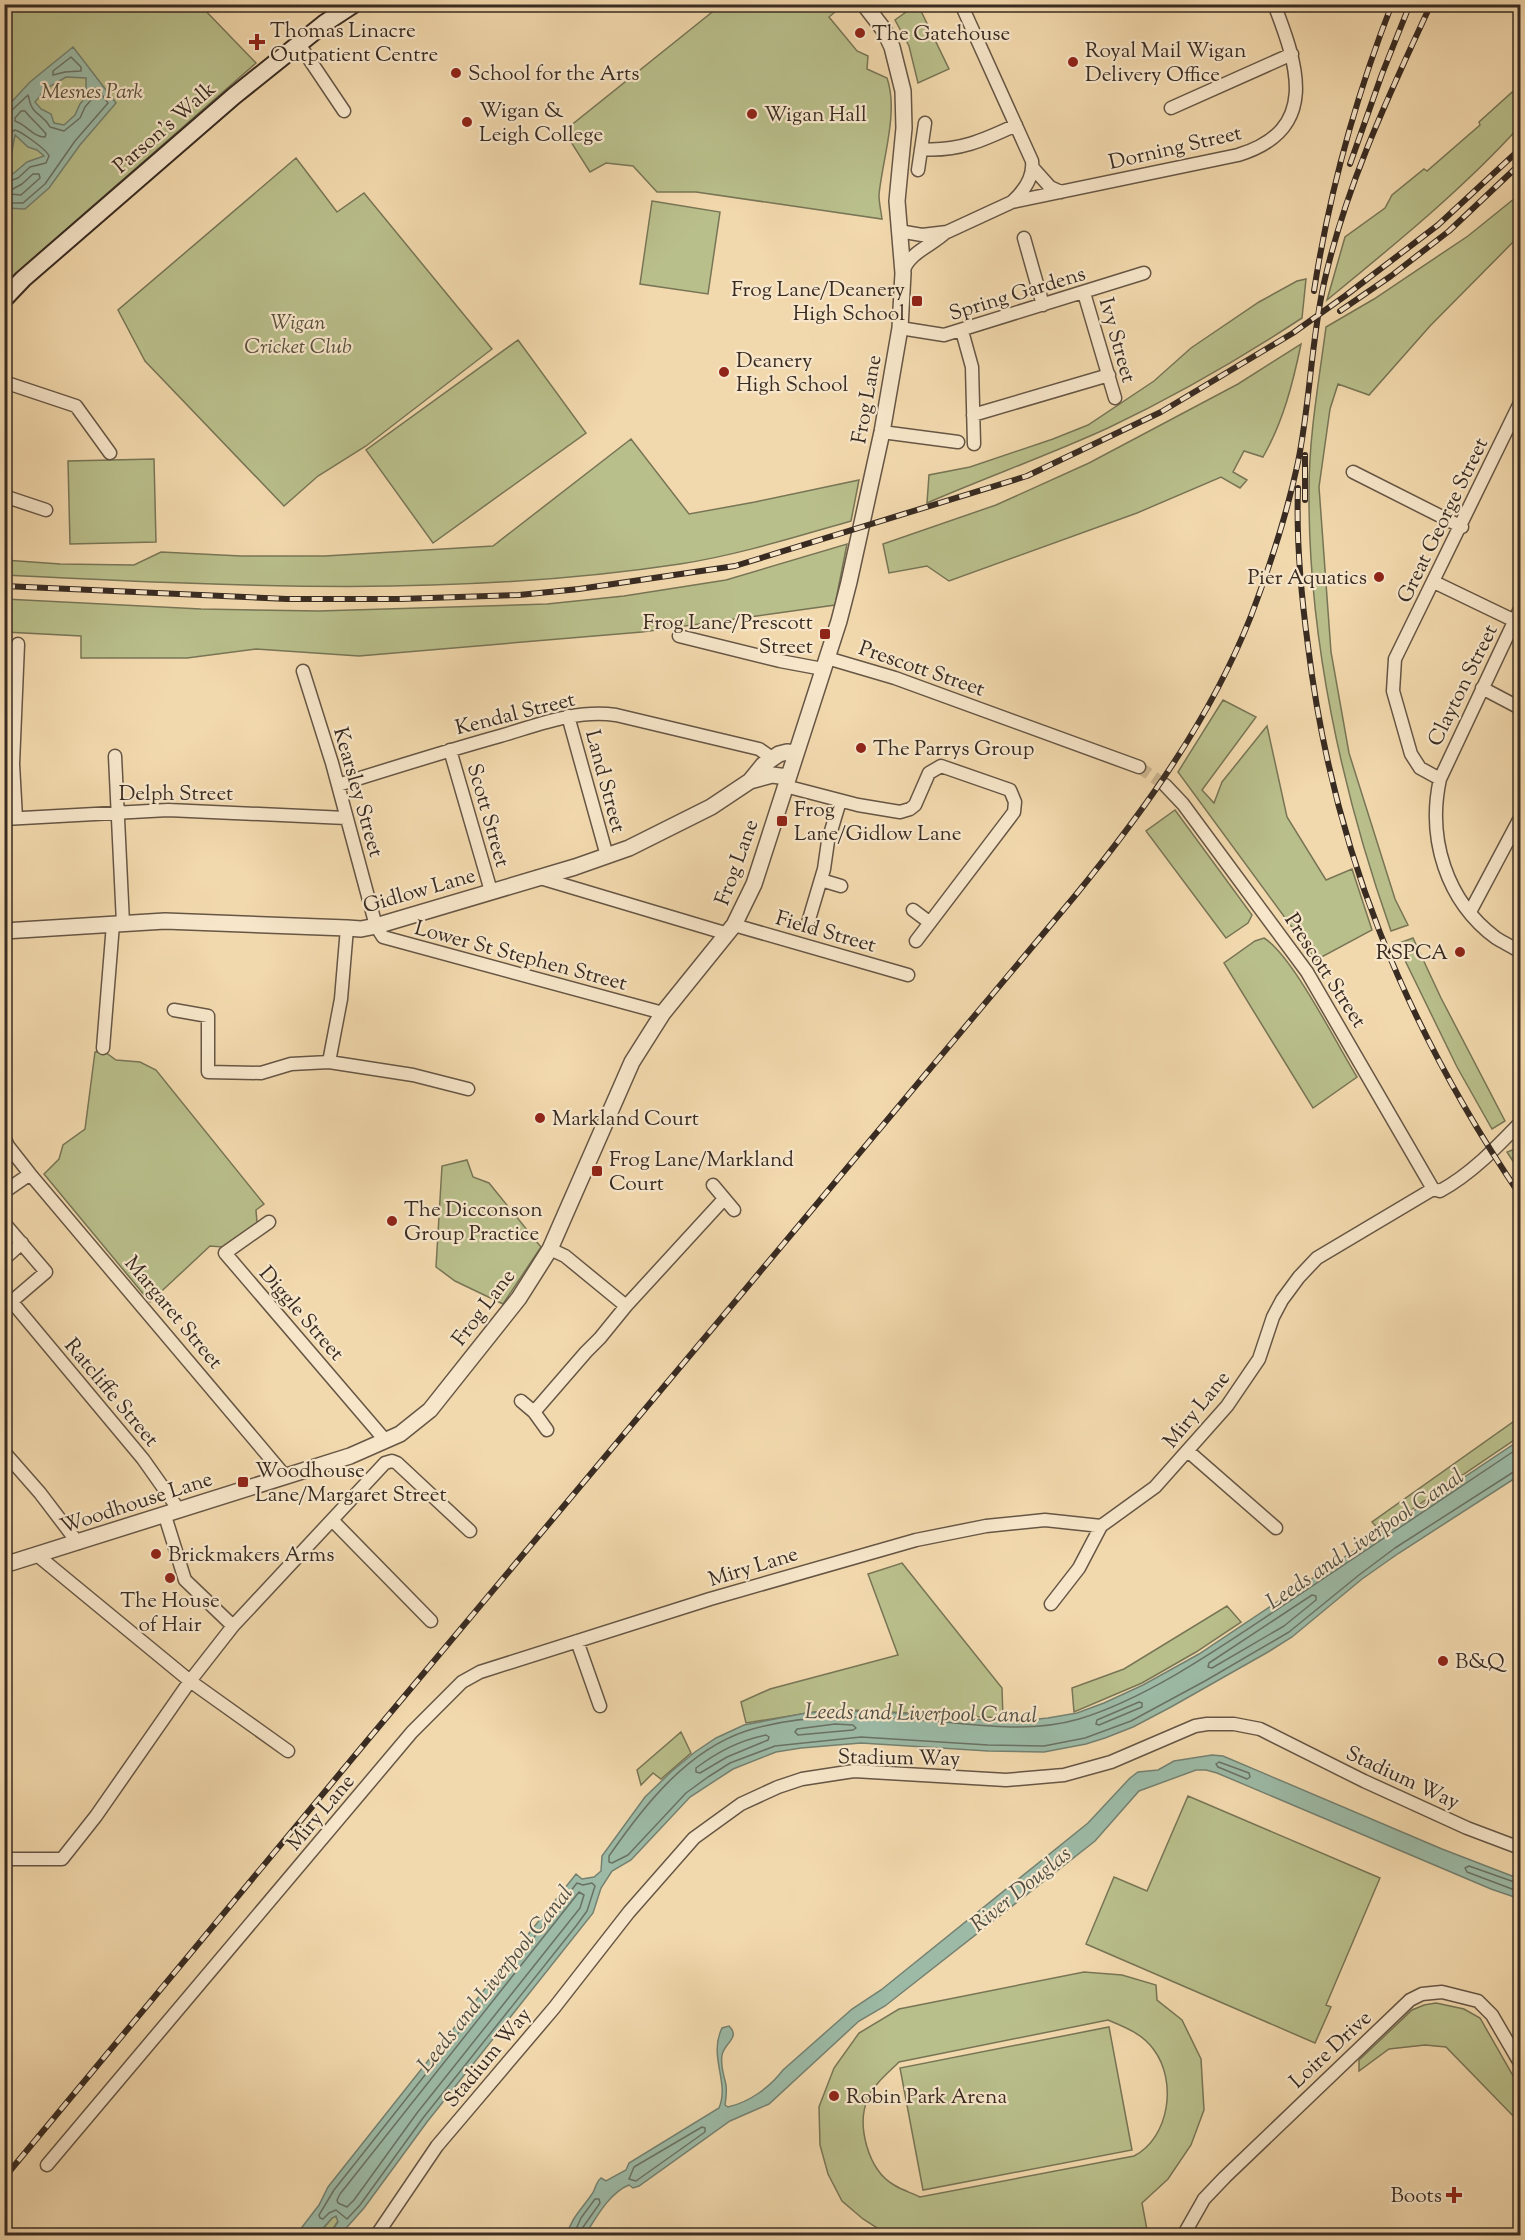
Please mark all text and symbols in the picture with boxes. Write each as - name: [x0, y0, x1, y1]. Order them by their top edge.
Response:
- place label: Thomas Linacre Outpatient Centre: [270, 17, 438, 71]
- place label: The Gatehouse: [872, 20, 1010, 50]
- marker: The Gatehouse: [853, 26, 867, 40]
- marker: Thomas Linacre Outpatient Centre: [248, 33, 266, 51]
- place label: Royal Mail Wigan Delivery Office: [1085, 37, 1246, 91]
- marker: Royal Mail Wigan Delivery Office: [1066, 55, 1080, 69]
- place label: School for the Arts: [468, 60, 639, 90]
- marker: School for the Arts: [449, 66, 463, 80]
- street label: Parson's Walk: [107, 75, 224, 182]
- park label: Mesnes Park: [41, 78, 144, 108]
- place label: Wigan & Leigh College: [479, 97, 603, 151]
- place label: Wigan Hall: [764, 101, 867, 131]
- marker: Wigan Hall: [745, 107, 759, 121]
- marker: Wigan & Leigh College: [460, 115, 474, 129]
- street label: Dorning Street: [1106, 119, 1245, 179]
- street label: Spring Gardens: [946, 260, 1090, 330]
- place label: Frog Lane/Deanery High School: [731, 276, 906, 330]
- marker: Frog Lane/Deanery High School: [910, 294, 924, 308]
- street label: Ivy Street: [1090, 295, 1142, 387]
- park label: Wigan Cricket Club: [244, 309, 352, 363]
- place label: Deanery High School: [736, 347, 848, 401]
- street label: Frog Lane: [845, 353, 891, 446]
- marker: Deanery High School: [717, 365, 731, 379]
- street label: Great George Street: [1391, 433, 1497, 609]
- place label: Pier Aquatics: [1248, 564, 1367, 594]
- marker: Pier Aquatics: [1372, 570, 1386, 584]
- place label: Frog Lane/Prescott Street: [643, 609, 813, 663]
- street label: Clayton Street: [1421, 620, 1506, 752]
- marker: Frog Lane/Prescott Street: [818, 627, 832, 641]
- street label: Prescott Street: [854, 634, 988, 705]
- street label: Kendal Street: [452, 686, 578, 744]
- street label: Kearsley Street: [324, 724, 390, 861]
- street label: Land Street: [576, 727, 632, 836]
- place label: The Parrys Group: [873, 735, 1034, 765]
- marker: The Parrys Group: [854, 741, 868, 755]
- street label: Scott Street: [458, 760, 516, 871]
- street label: Delph Street: [119, 780, 233, 810]
- place label: Frog Lane/Gidlow Lane: [794, 796, 962, 850]
- marker: Frog Lane/Gidlow Lane: [775, 814, 789, 828]
- street label: Frog Lane: [708, 815, 767, 910]
- street label: Gidlow Lane: [360, 862, 479, 922]
- street label: Field Street: [772, 904, 879, 962]
- street label: Prescott Street: [1276, 908, 1373, 1034]
- street label: Lower St Stephen Street: [411, 914, 630, 1000]
- place label: RSPCA: [1376, 939, 1448, 969]
- marker: RSPCA: [1453, 945, 1467, 959]
- place label: Markland Court: [552, 1105, 699, 1135]
- marker: Markland Court: [533, 1111, 547, 1125]
- place label: Frog Lane/Markland Court: [609, 1146, 794, 1200]
- marker: Frog Lane/Markland Court: [590, 1164, 604, 1178]
- place label: The Dicconson Group Practice: [404, 1196, 543, 1250]
- marker: The Dicconson Group Practice: [385, 1214, 399, 1228]
- street label: Margaret Street: [116, 1250, 229, 1376]
- street label: Diggle Street: [251, 1260, 350, 1368]
- street label: Frog Lane: [446, 1263, 524, 1353]
- street label: Ratcliffe Street: [56, 1332, 165, 1454]
- street label: Miry Lane: [1157, 1365, 1238, 1456]
- place label: Woodhouse Lane/Margaret Street: [255, 1457, 447, 1511]
- water label: Leeds and Liverpool Canal: [1260, 1462, 1471, 1619]
- street label: Woodhouse Lane: [57, 1465, 217, 1543]
- marker: Woodhouse Lane/Margaret Street: [236, 1475, 250, 1489]
- street label: Miry Lane: [705, 1540, 802, 1596]
- place label: Brickmakers Arms: [168, 1541, 334, 1571]
- marker: Brickmakers Arms: [149, 1547, 163, 1561]
- marker: The House of Hair: [163, 1571, 177, 1585]
- place label: The House of Hair: [120, 1587, 220, 1641]
- place label: B&Q: [1455, 1648, 1507, 1678]
- marker: B&Q: [1436, 1654, 1450, 1668]
- water label: Leeds and Liverpool Canal: [804, 1697, 1038, 1733]
- street label: Stadium Way: [1340, 1739, 1465, 1819]
- street label: Stadium Way: [837, 1743, 961, 1775]
- street label: Miry Lane: [280, 1768, 363, 1858]
- water label: River Douglas: [965, 1840, 1079, 1941]
- water label: Leeds and Liverpool Canal: [411, 1879, 582, 2080]
- street label: Stadium Way: [438, 2001, 540, 2115]
- street label: Loire Drive: [1284, 2004, 1379, 2096]
- place label: Robin Park Arena: [846, 2083, 1007, 2113]
- marker: Robin Park Arena: [827, 2089, 841, 2103]
- place label: Boots: [1390, 2182, 1442, 2212]
- marker: Boots: [1447, 2188, 1461, 2202]

